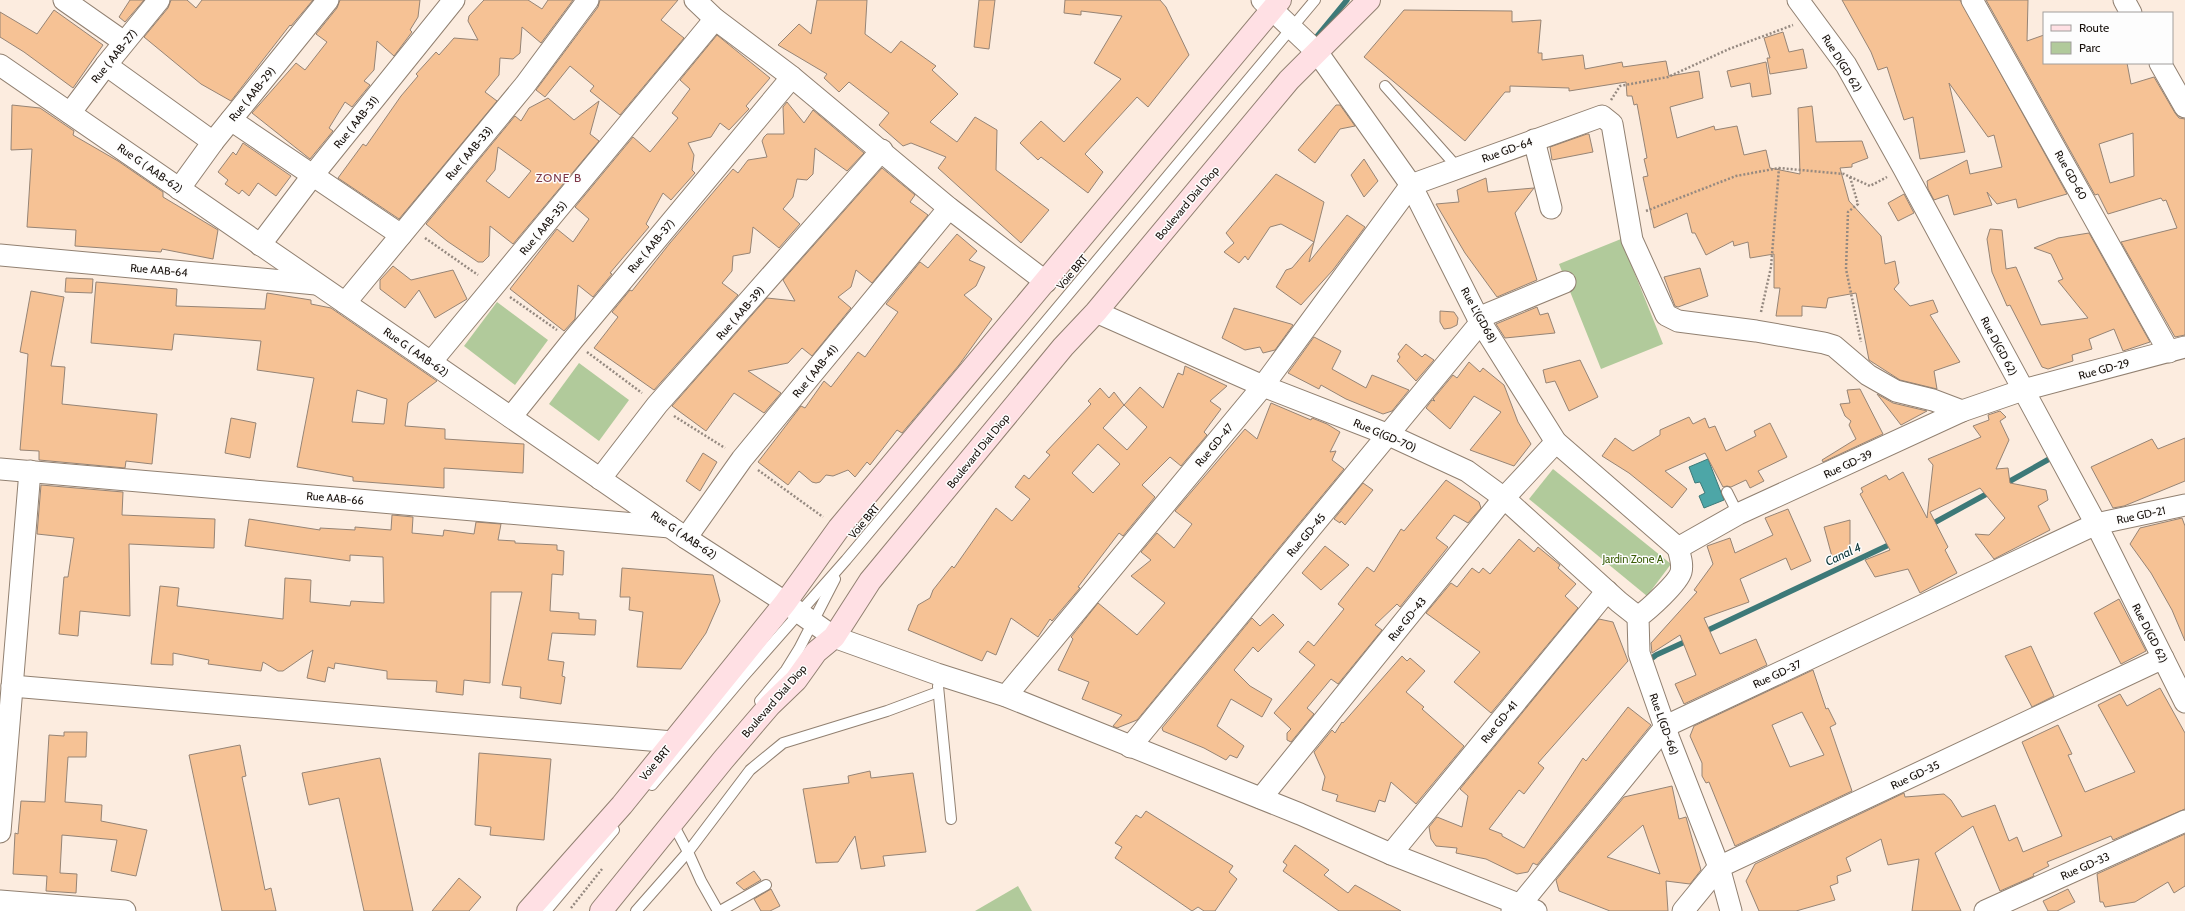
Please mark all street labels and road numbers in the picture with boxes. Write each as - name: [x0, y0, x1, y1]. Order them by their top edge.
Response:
- street label: Rue ( AAB-27): [88, 26, 140, 86]
- street label: Rue D(GD 62): [1819, 32, 1865, 94]
- street label: Rue ( AAB-29): [226, 64, 278, 124]
- street label: Rue ( AAB-31): [330, 93, 382, 151]
- street label: Rue ( AAB-33): [442, 123, 496, 183]
- street label: Rue GD-64: [1480, 134, 1535, 166]
- street label: Rue G ( AAB-62): [115, 140, 185, 196]
- street label: Rue GD-60: [2052, 148, 2090, 202]
- street label: Boulevard Dial Diop: [1152, 163, 1222, 243]
- street label: Rue ( AAB-35): [516, 198, 570, 258]
- street label: Rue ( AAB-37): [624, 216, 678, 276]
- street label: Voie BRT: [1053, 252, 1091, 292]
- street label: Rue AAB-64: [130, 261, 189, 280]
- street label: Rue ( AAB-39): [713, 283, 767, 343]
- street label: Rue L'(GD68): [1458, 285, 1500, 345]
- street label: Rue D(GD 62): [1978, 314, 2020, 378]
- street label: Rue G ( AAB-62): [381, 324, 451, 380]
- street label: Rue ( AAB-41): [789, 342, 841, 400]
- street label: Rue GD-29: [2077, 355, 2131, 383]
- street label: Boulevard Dial Diop: [944, 411, 1012, 491]
- street label: Rue G(GD-70): [1351, 415, 1419, 455]
- street label: Rue GD-47: [1192, 420, 1236, 470]
- street label: Rue GD-39: [1821, 447, 1875, 481]
- street label: Rue AAB-66: [306, 489, 364, 507]
- street label: Voie BRT: [845, 501, 883, 541]
- street label: Rue GD-21: [2115, 503, 2167, 527]
- street label: Rue G ( AAB-62): [648, 508, 720, 562]
- street label: Rue GD-45: [1284, 510, 1328, 560]
- street label: Rue GD-43: [1385, 594, 1429, 644]
- street label: Rue D(GD 62): [2129, 601, 2171, 665]
- street label: Rue GD-37: [1751, 657, 1804, 691]
- street label: Boulevard Dial Diop: [739, 662, 809, 740]
- street label: Rue L(GD-66): [1646, 691, 1682, 757]
- street label: Rue GD-41: [1478, 698, 1520, 746]
- street label: Voie BRT: [636, 743, 674, 783]
- street label: Rue GD-35: [1888, 758, 1942, 792]
- street label: Rue GD-33: [2058, 849, 2112, 883]

